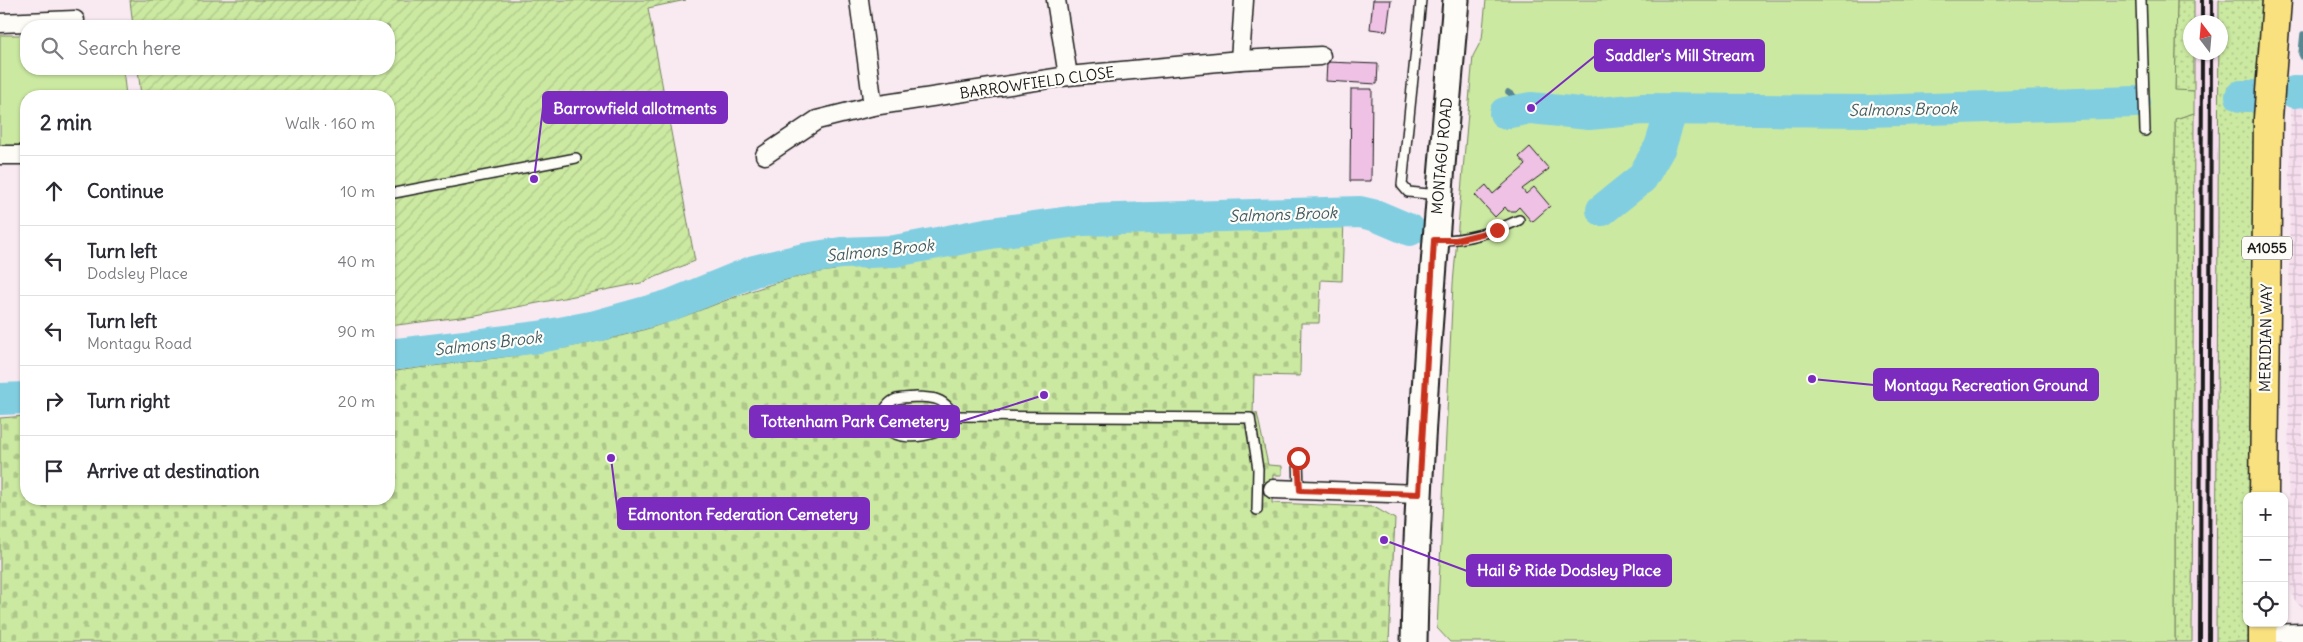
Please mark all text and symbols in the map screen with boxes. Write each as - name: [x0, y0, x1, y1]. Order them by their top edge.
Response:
- north arrow: [2183, 15, 2228, 60]
- search box: [20, 20, 395, 75]
- icon: search: [38, 34, 66, 62]
- text: Search here: [78, 36, 181, 60]
- callout: Saddler's Mill Stream: [1595, 40, 1764, 71]
- text: Saddler's Mill Stream: [1606, 45, 1754, 65]
- street label: BARROWFIELD CLOSE: [958, 62, 1116, 103]
- callout: Barrowfield allotments: [543, 92, 727, 123]
- street label: MONTAGU ROAD: [1427, 97, 1456, 215]
- text: Barrowfield allotments: [553, 98, 717, 118]
- water label: Salmons Brook: [1849, 98, 1959, 120]
- text: 2 min: [40, 109, 92, 136]
- text: Walk · 160 m: [285, 113, 375, 133]
- icon: ahead: [40, 177, 68, 205]
- text: Continue: [87, 179, 164, 203]
- text: 10 m: [340, 181, 375, 201]
- water label: Salmons Brook: [1229, 202, 1339, 226]
- route end: [1486, 219, 1509, 242]
- water label: Salmons Brook: [825, 234, 937, 266]
- road number: A1055: [2242, 237, 2292, 260]
- text: Turn left: [87, 239, 157, 263]
- icon: left: [40, 247, 68, 275]
- text: 40 m: [337, 251, 375, 271]
- text: Dodsley Place: [87, 263, 188, 283]
- street label: MERIDIAN WAY: [2255, 283, 2276, 392]
- text: Turn left: [87, 309, 157, 333]
- icon: left: [40, 317, 68, 345]
- text: 90 m: [337, 321, 375, 341]
- water label: Salmons Brook: [433, 326, 545, 360]
- text: Montagu Road: [87, 333, 192, 353]
- callout: Montagu Recreation Ground: [1874, 369, 2098, 400]
- text: Montagu Recreation Ground: [1884, 375, 2089, 396]
- icon: right: [40, 387, 68, 415]
- text: Turn right: [87, 389, 170, 413]
- text: 20 m: [338, 391, 375, 411]
- callout: Tottenham Park Cemetery: [750, 406, 959, 437]
- text: Tottenham Park Cemetery: [761, 411, 949, 432]
- route start: [1287, 447, 1310, 470]
- icon: arrive: [40, 457, 68, 485]
- text: Arrive at destination: [87, 459, 260, 483]
- map controls: [2243, 492, 2288, 627]
- button: +: [2243, 492, 2288, 537]
- callout: Edmonton Federation Cemetery: [618, 498, 869, 529]
- text: Edmonton Federation Cemetery: [628, 504, 858, 525]
- button: −: [2243, 537, 2288, 582]
- callout: Hail & Ride Dodsley Place: [1467, 555, 1671, 586]
- text: Hail & Ride Dodsley Place: [1477, 560, 1661, 581]
- button: locate: [2243, 582, 2288, 627]

